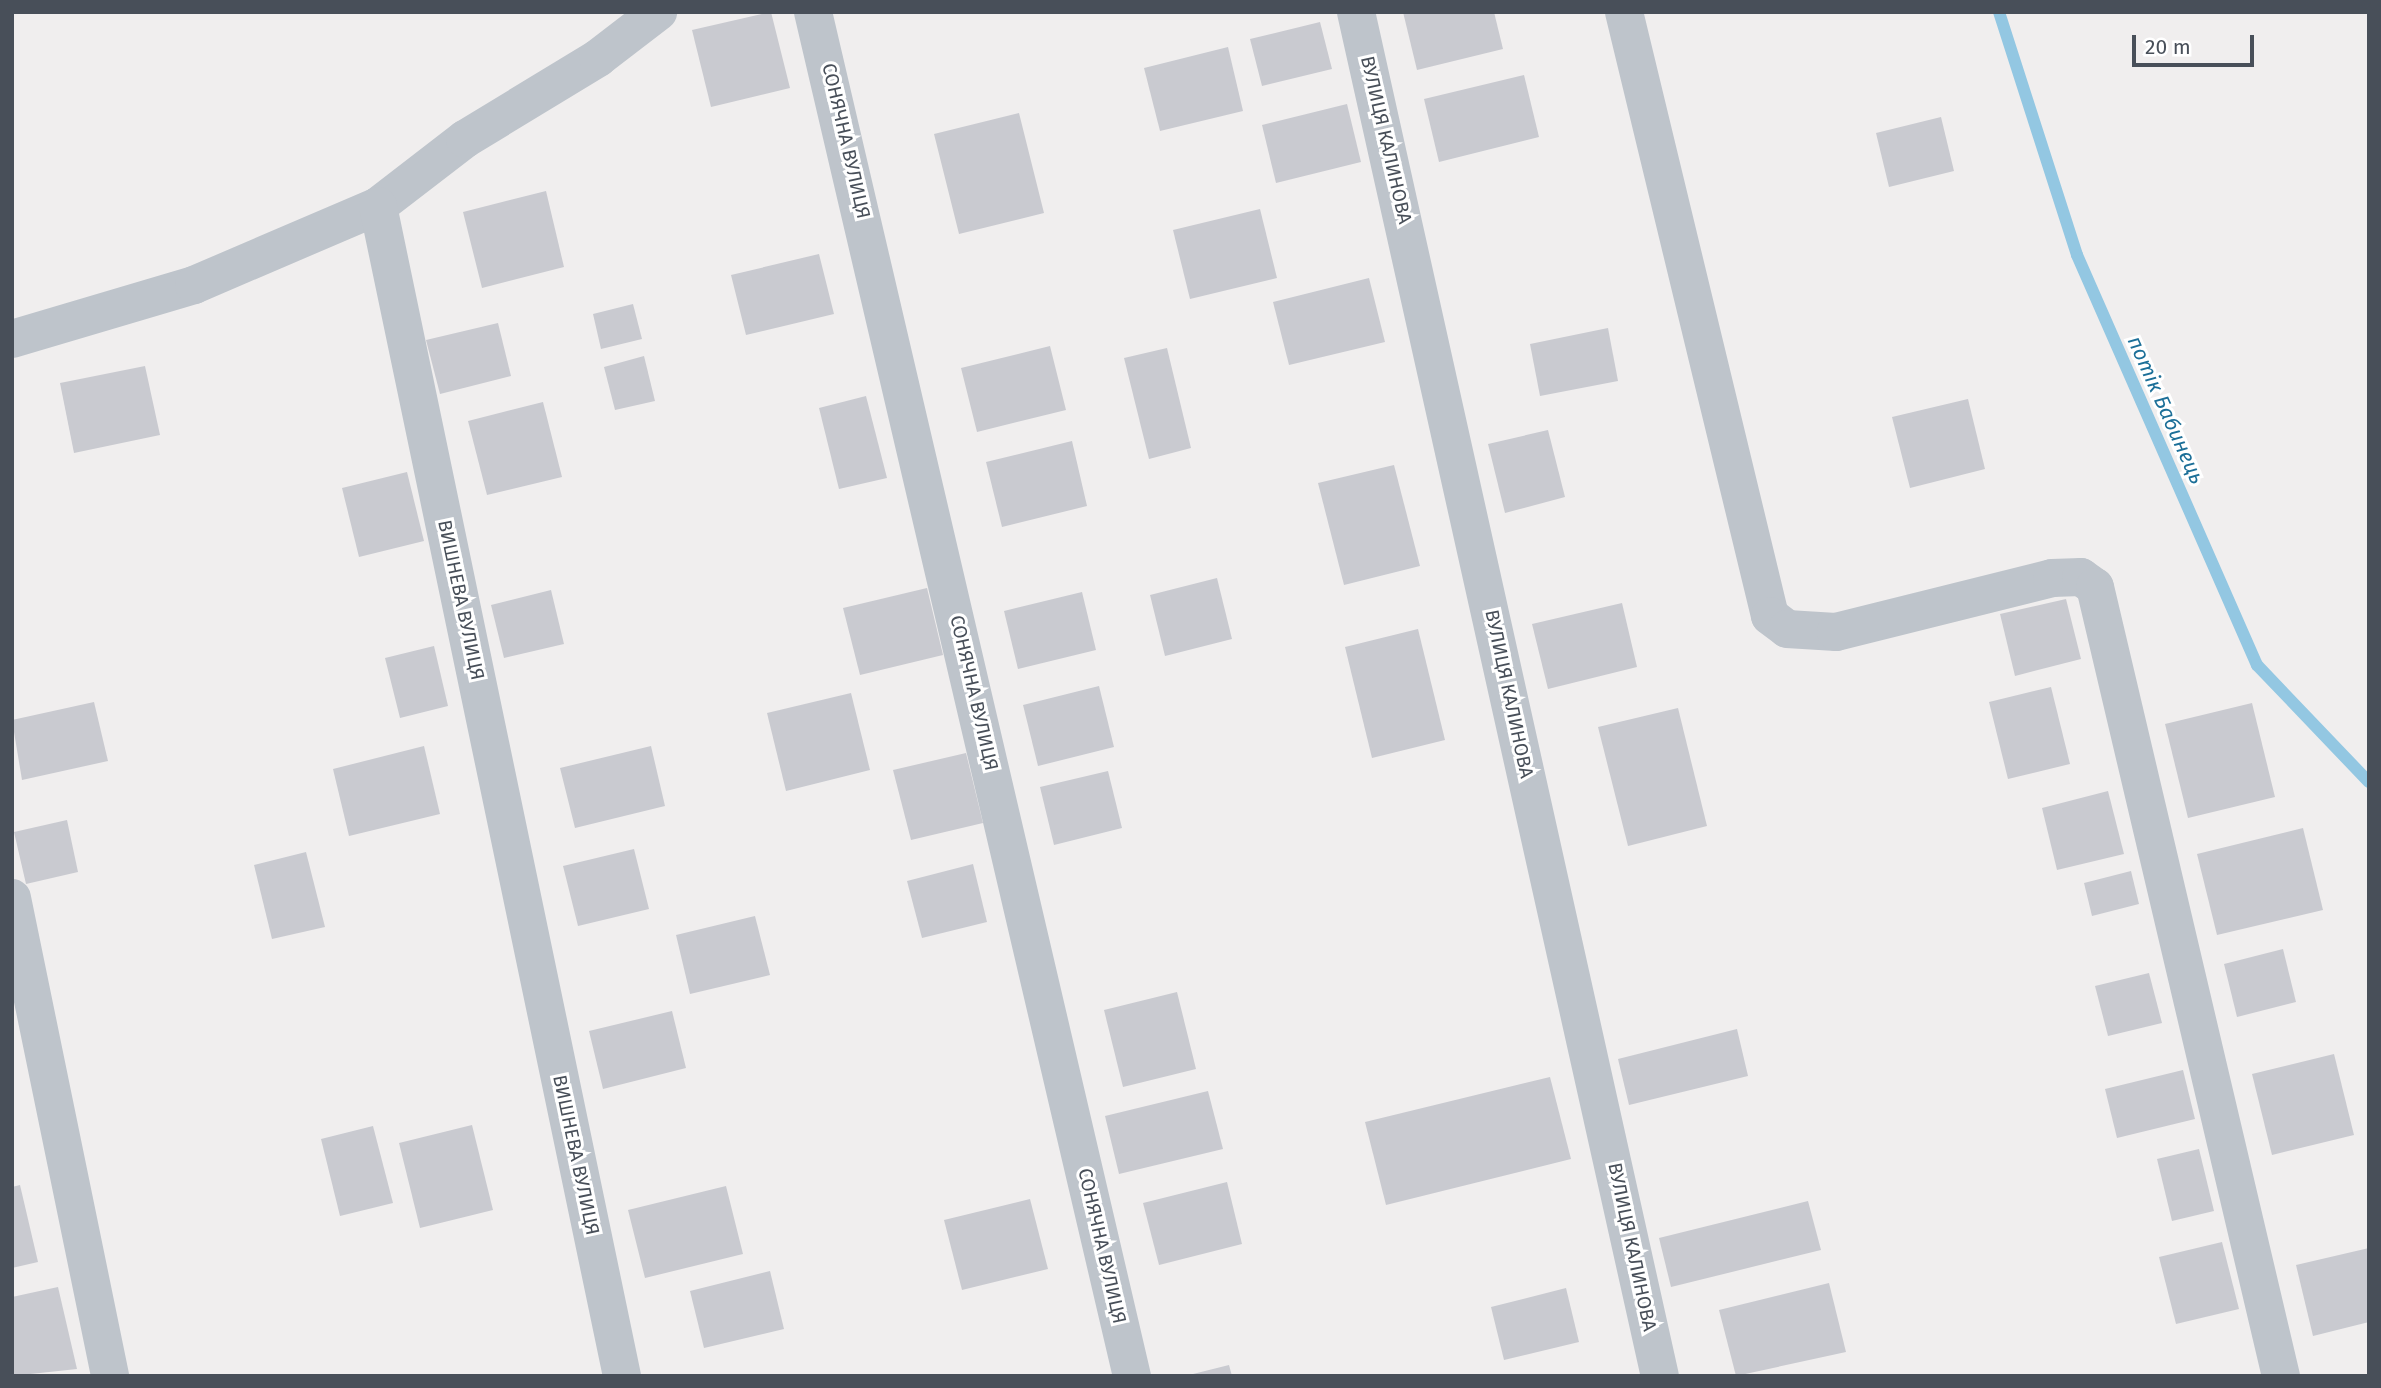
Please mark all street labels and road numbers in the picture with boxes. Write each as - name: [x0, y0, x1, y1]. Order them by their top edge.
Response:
- street label: ВУЛИЦЯ КАЛИНОВА: [1356, 54, 1416, 226]
- street label: СОНЯЧНА ВУЛИЦЯ: [817, 61, 875, 221]
- street label: ВИШНЕВА ВУЛИЦЯ: [433, 518, 489, 682]
- street label: ВУЛИЦЯ КАЛИНОВА: [1480, 608, 1538, 780]
- street label: СОНЯЧНА ВУЛИЦЯ: [945, 613, 1003, 773]
- street label: ВИШНЕВА ВУЛИЦЯ: [548, 1073, 604, 1237]
- street label: ВУЛИЦЯ КАЛИНОВА: [1603, 1161, 1661, 1333]
- street label: СОНЯЧНА ВУЛИЦЯ: [1073, 1166, 1131, 1326]

